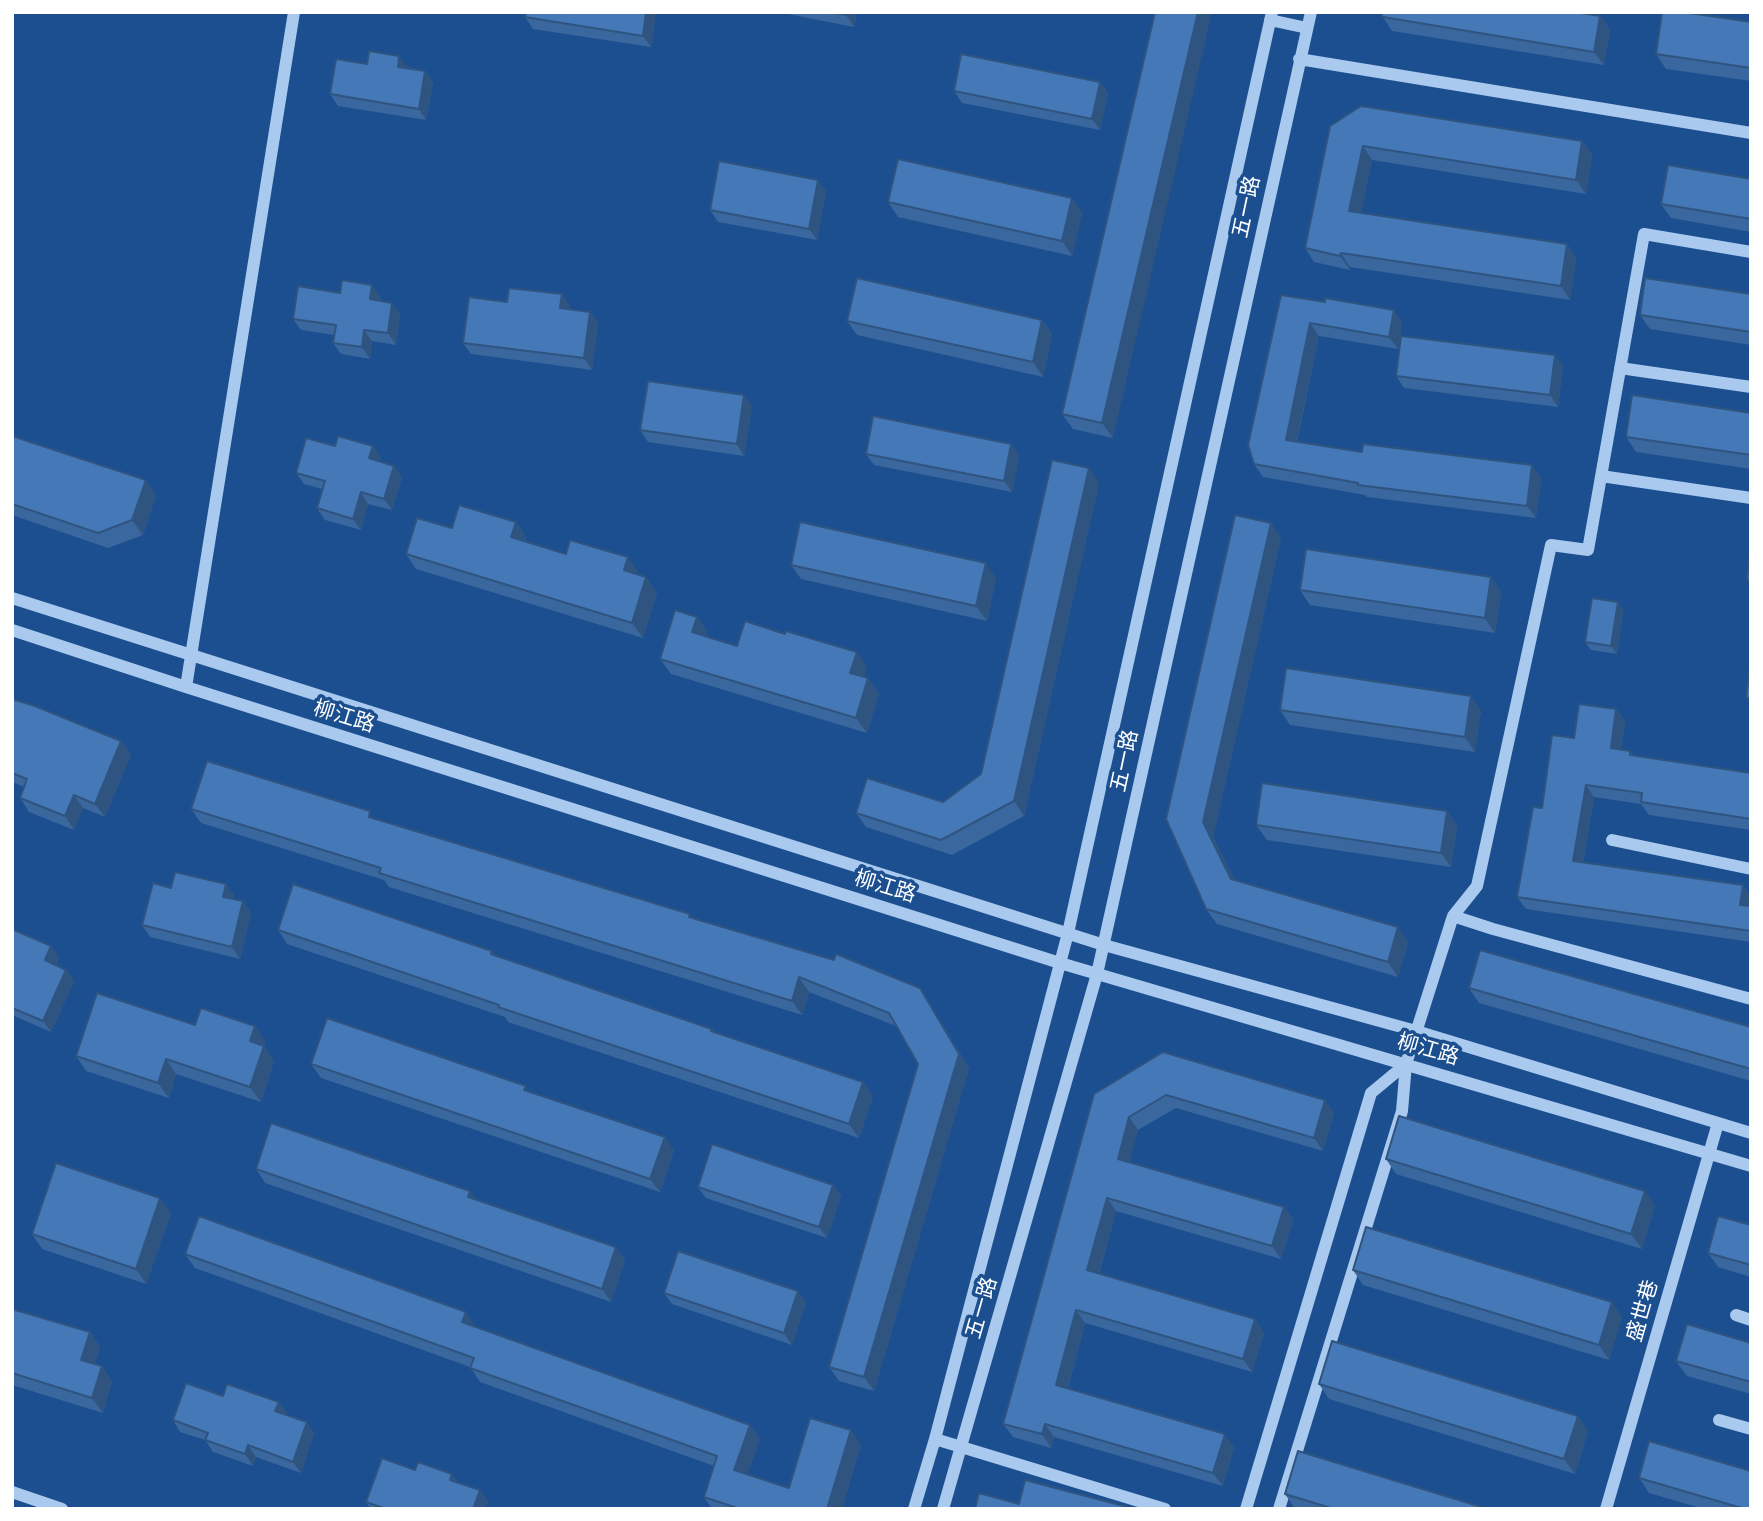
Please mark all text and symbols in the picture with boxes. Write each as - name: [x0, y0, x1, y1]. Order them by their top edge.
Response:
- street label: 五一路: [1228, 174, 1266, 240]
- street label: 柳江路: [310, 696, 378, 738]
- street label: 五一路: [1106, 728, 1144, 794]
- street label: 柳江路: [851, 866, 919, 908]
- street label: 柳江路: [1394, 1029, 1462, 1071]
- street label: 五一路: [961, 1274, 1003, 1342]
- street label: 盛世巷: [1622, 1277, 1664, 1345]

